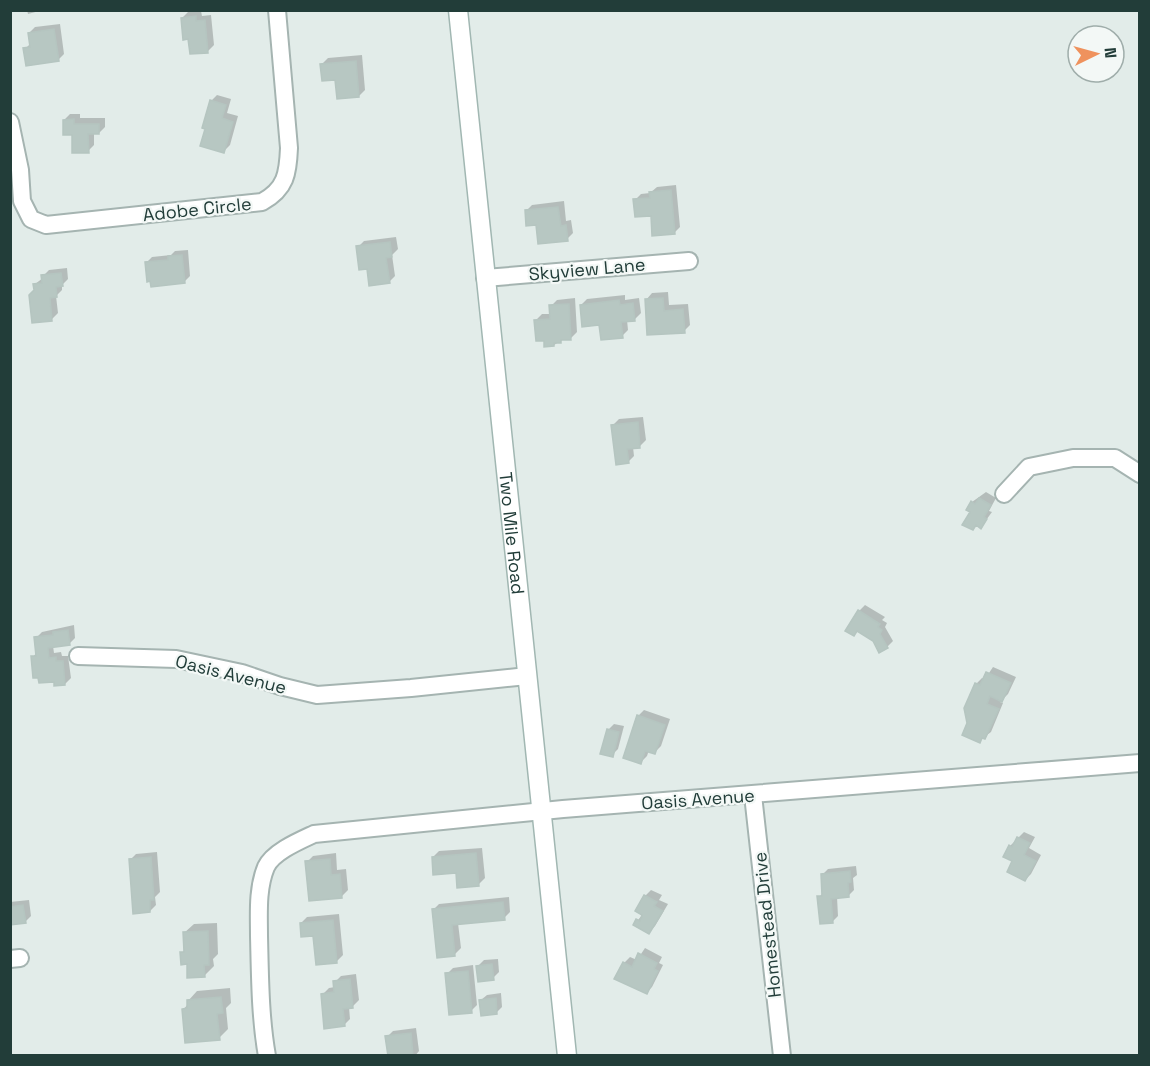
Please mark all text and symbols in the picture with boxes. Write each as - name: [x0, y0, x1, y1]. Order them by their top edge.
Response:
- north arrow: [1066, 24, 1126, 84]
- text: N: [1100, 46, 1121, 59]
- street label: Adobe Circle: [142, 192, 252, 226]
- street label: Skyview Lane: [528, 252, 646, 286]
- street label: Two Mile Road: [495, 471, 530, 596]
- street label: Oasis Avenue: [173, 649, 289, 699]
- street label: Oasis Avenue: [641, 784, 755, 814]
- street label: Homestead Drive: [748, 851, 786, 999]

